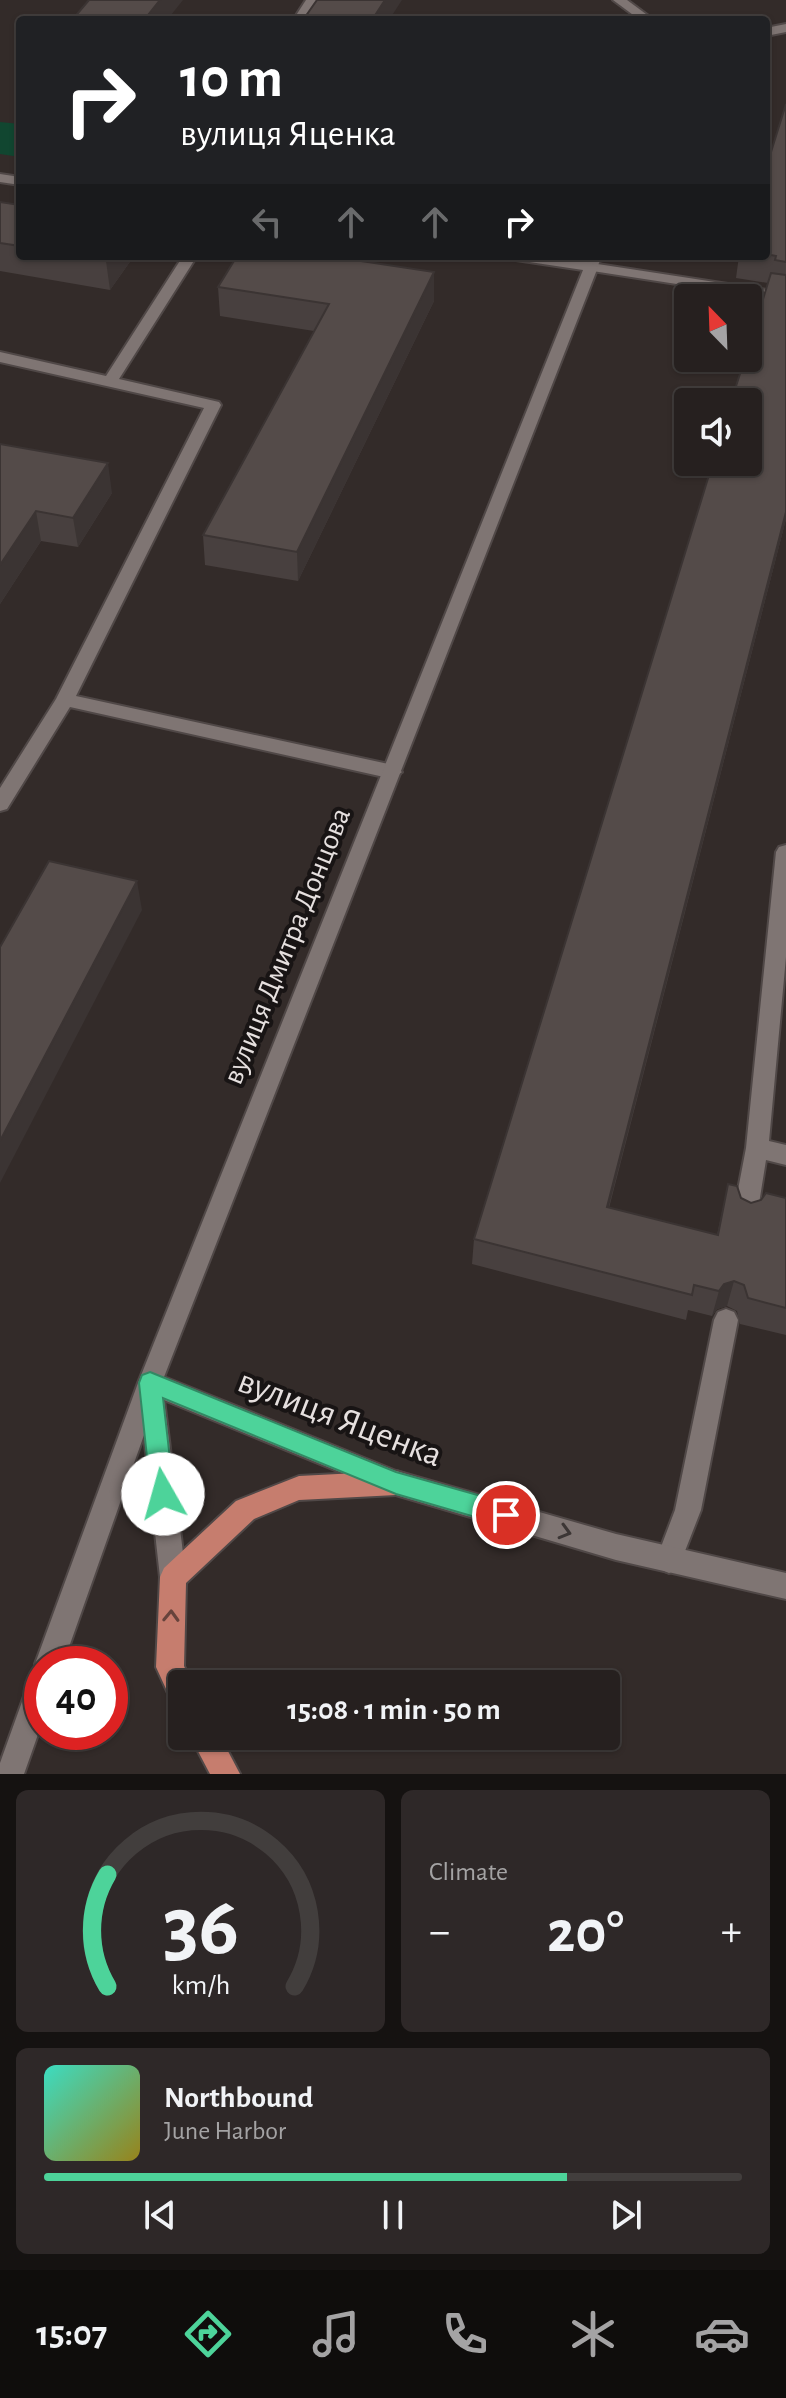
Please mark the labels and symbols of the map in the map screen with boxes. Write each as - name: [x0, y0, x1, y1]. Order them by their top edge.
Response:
- north arrow: [674, 284, 762, 372]
- street label: вулиця Дмитра Донцова: [218, 803, 356, 1089]
- street label: вулиця Яценка: [233, 1363, 447, 1473]
- position arrow: [121, 1452, 205, 1536]
- pin: [472, 1481, 540, 1549]
- one-way arrow: [558, 1523, 572, 1539]
- one-way arrow: [163, 1609, 180, 1622]
- speed limit sign: 40: [24, 1646, 128, 1750]

